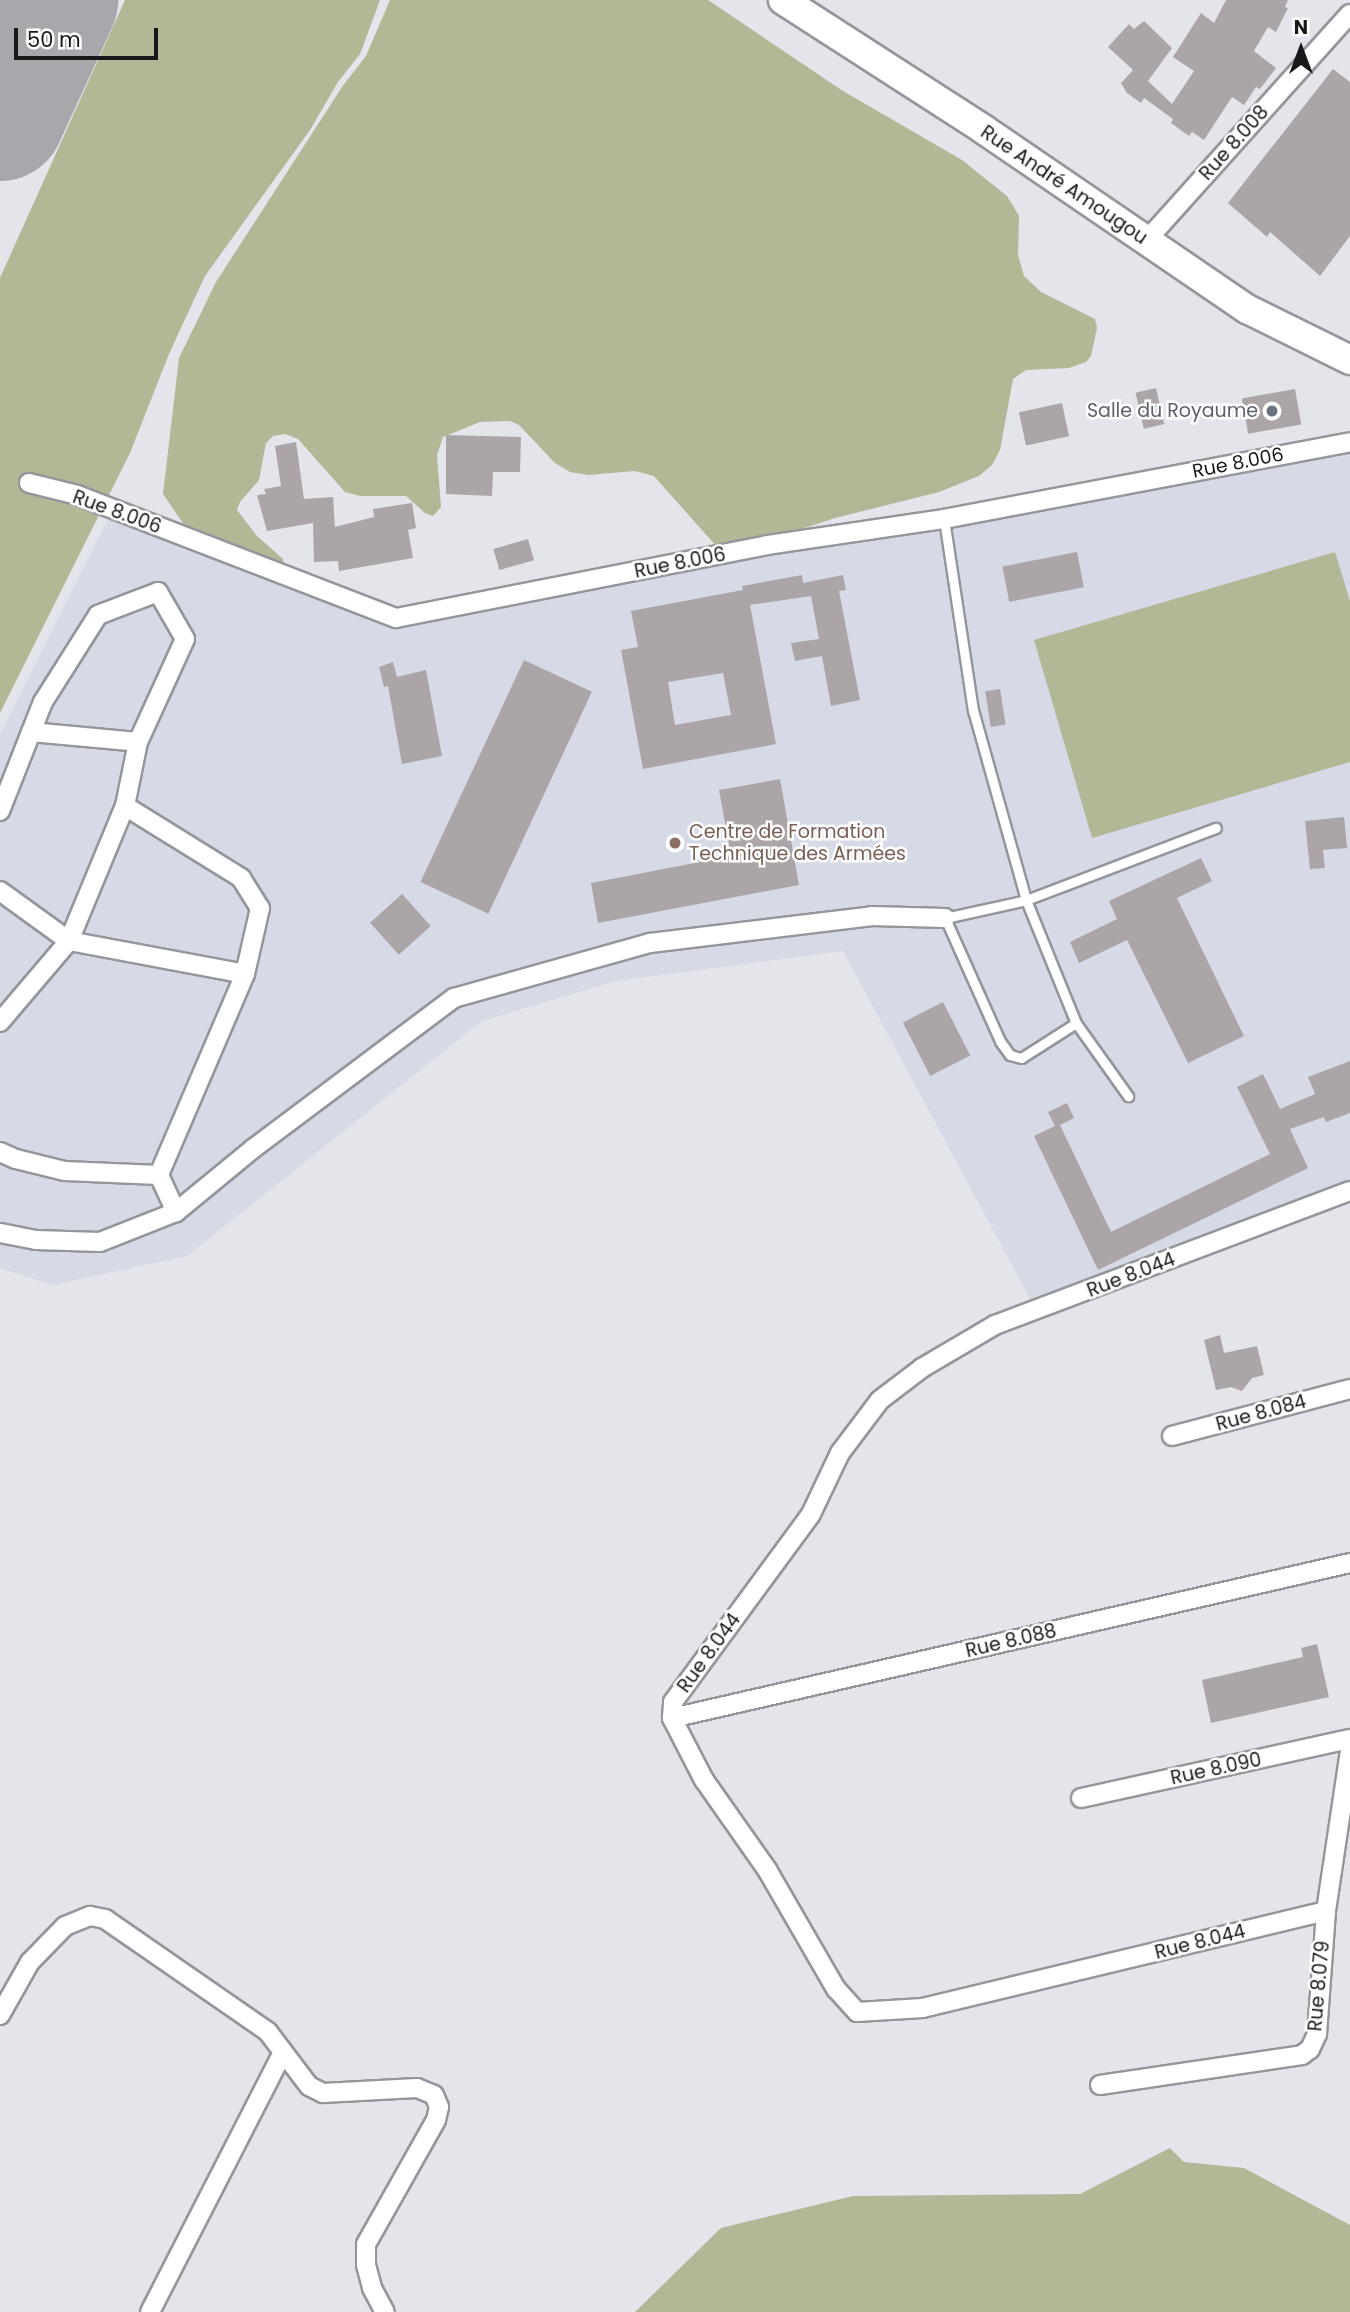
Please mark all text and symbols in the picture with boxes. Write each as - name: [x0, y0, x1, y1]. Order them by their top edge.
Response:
- scale bar: [18, 14, 161, 58]
- north arrow: [1266, 14, 1336, 84]
- text: N: [1294, 14, 1308, 41]
- text: 50 m: [27, 25, 81, 54]
- street label: Rue 8.008: [1195, 101, 1273, 185]
- street label: Rue André Amougou: [976, 121, 1152, 249]
- place label: Salle du Royaume: [1087, 400, 1258, 422]
- marker: Salle du Royaume: [1264, 403, 1280, 419]
- street label: Rue 8.006: [1190, 443, 1286, 483]
- street label: Rue 8.006: [70, 485, 164, 539]
- street label: Rue 8.006: [632, 543, 728, 583]
- place label: Centre de Formation Technique des Armées: [689, 821, 906, 865]
- marker: Centre de Formation Technique des Armées: [667, 835, 683, 851]
- street label: Rue 8.044: [1084, 1248, 1178, 1302]
- street label: Rue 8.084: [1213, 1390, 1309, 1436]
- street label: Rue 8.044: [673, 1609, 745, 1697]
- street label: Rue 8.088: [963, 1619, 1059, 1663]
- street label: Rue 8.090: [1168, 1748, 1264, 1790]
- street label: Rue 8.044: [1152, 1920, 1248, 1964]
- street label: Rue 8.079: [1304, 1940, 1334, 2032]

